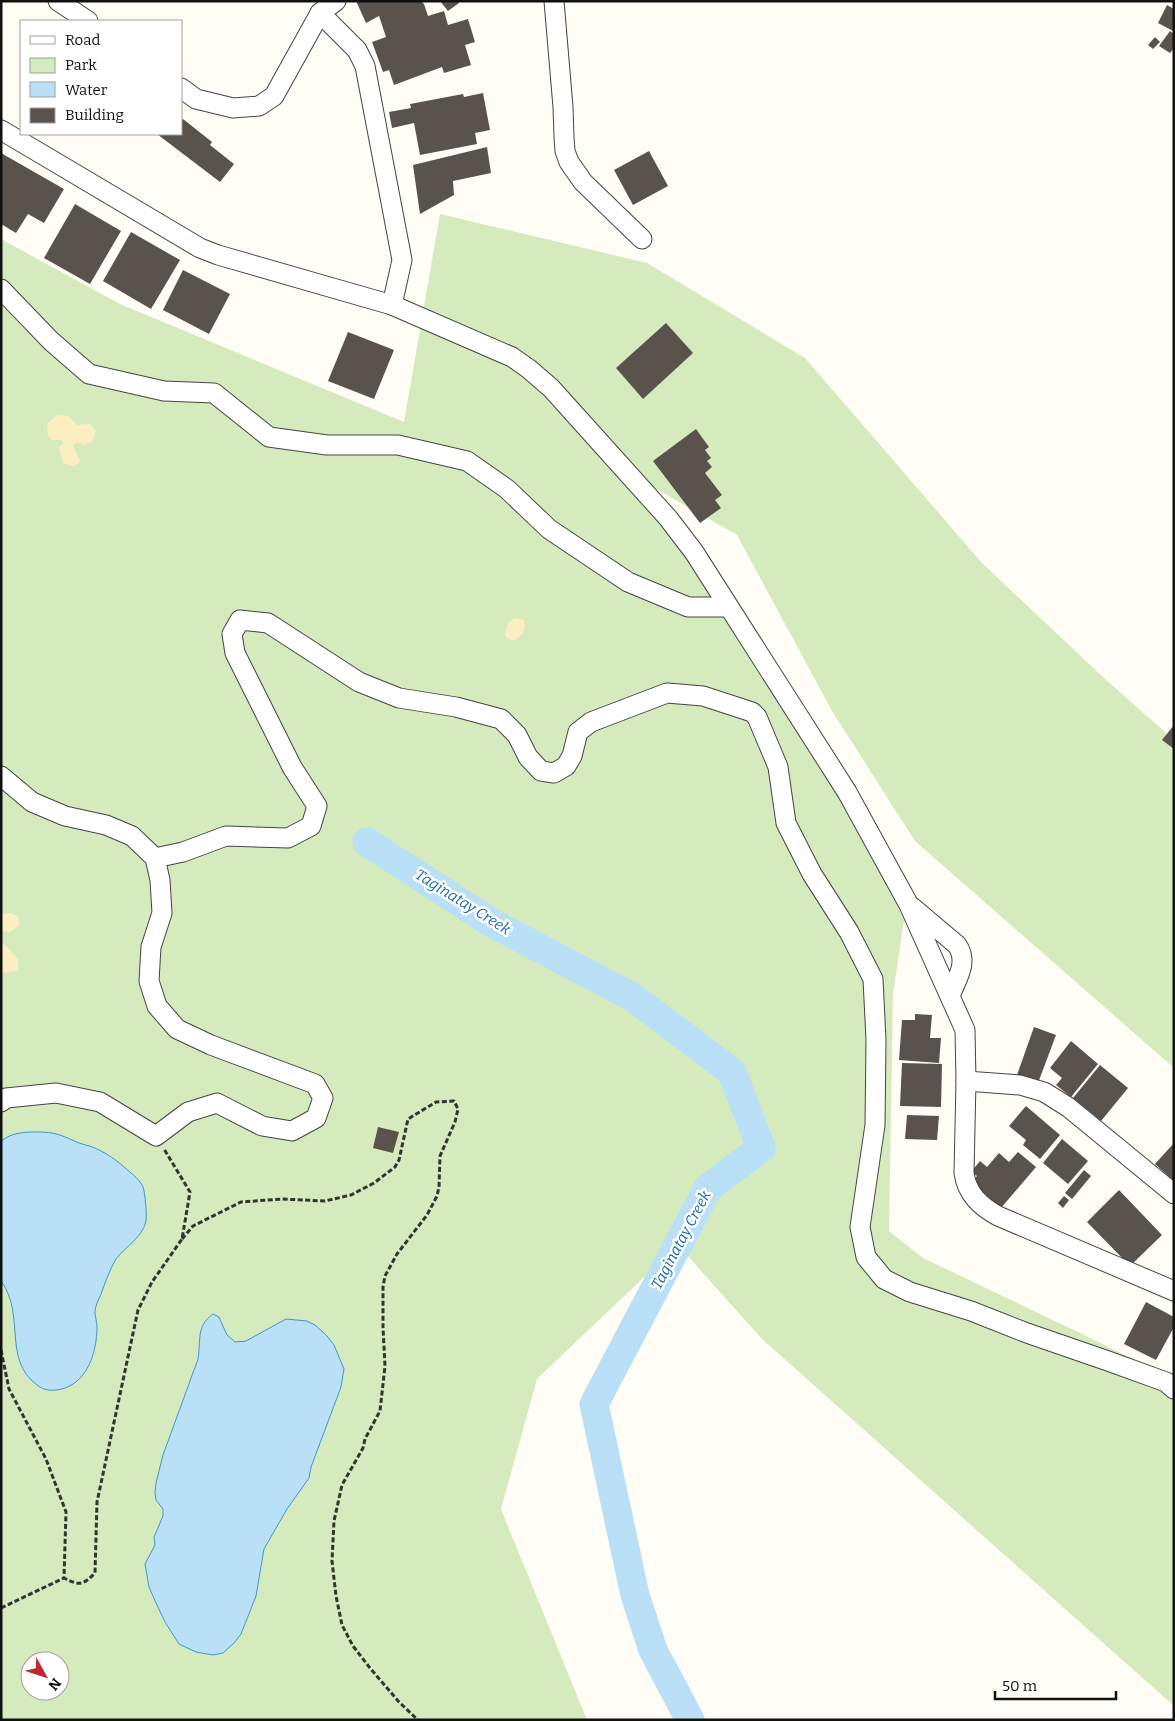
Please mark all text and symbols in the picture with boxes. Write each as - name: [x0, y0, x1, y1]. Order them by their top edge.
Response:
- legend: [20, 20, 182, 135]
- text: Road: [65, 31, 100, 49]
- text: Park: [65, 56, 97, 74]
- text: Water: [65, 81, 108, 99]
- text: Building: [65, 106, 124, 124]
- water label: Taginatay Creek: [412, 865, 515, 939]
- water label: Taginatay Creek: [647, 1187, 715, 1292]
- north arrow: [20, 1651, 70, 1701]
- scale bar: [995, 1668, 1116, 1700]
- text: N: [44, 1674, 65, 1694]
- text: 50 m: [1002, 1677, 1038, 1695]

